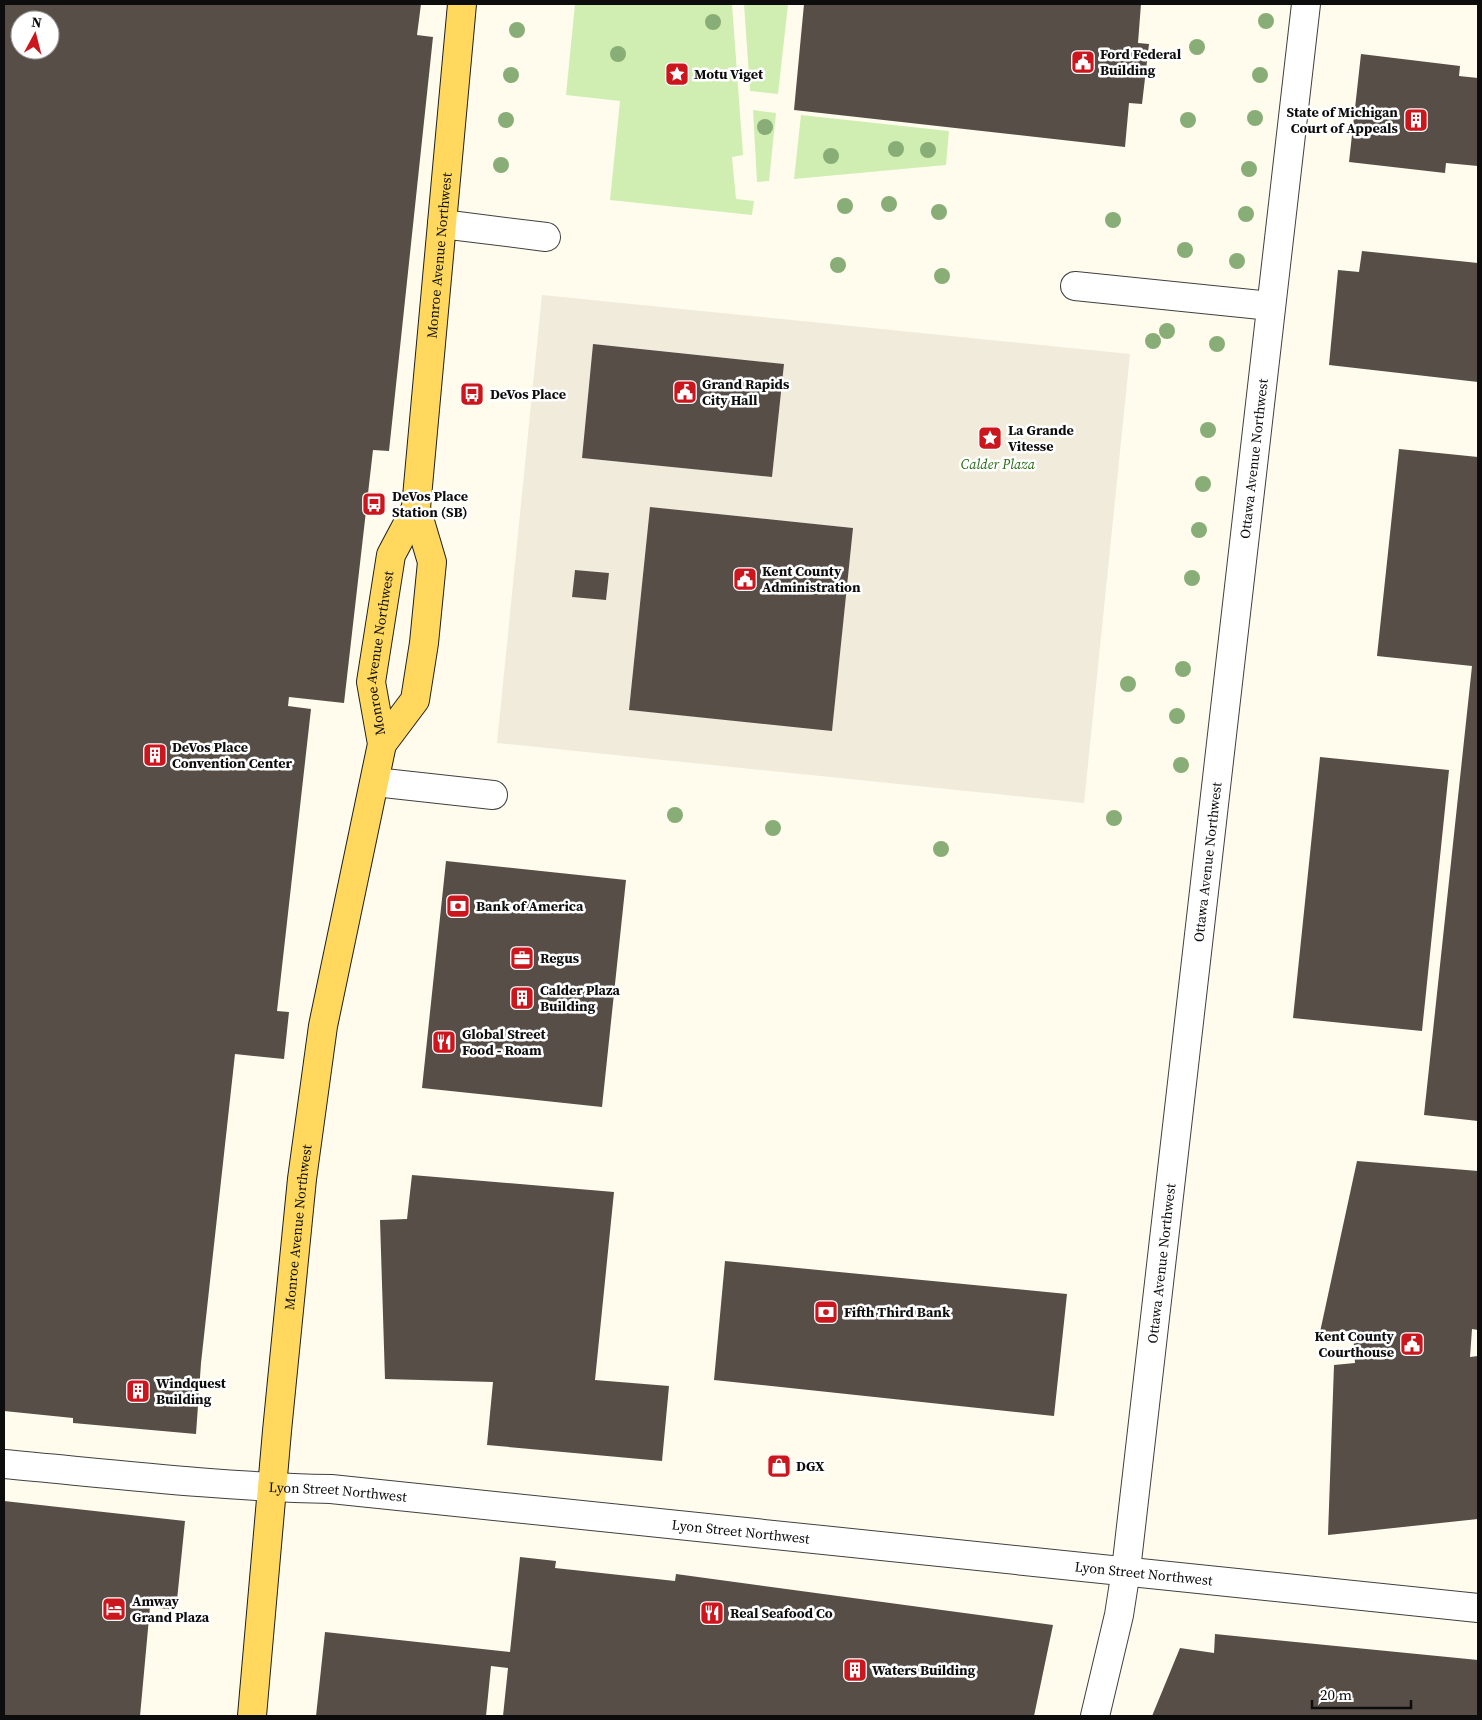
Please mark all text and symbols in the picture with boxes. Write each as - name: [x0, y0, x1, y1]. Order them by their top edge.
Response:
- north arrow: [10, 10, 60, 60]
- text: N: [30, 12, 43, 33]
- place label: Ford Federal Building: [1100, 44, 1182, 80]
- public building icon: Ford Federal Building: [1070, 49, 1096, 75]
- place icon: Motu Viget: [664, 61, 690, 87]
- place label: Motu Viget: [694, 64, 764, 84]
- place label: State of Michigan Court of Appeals: [1287, 102, 1399, 138]
- building icon: State of Michigan Court of Appeals: [1403, 107, 1429, 133]
- street label: Monroe Avenue Northwest: [422, 171, 457, 339]
- place label: Grand Rapids City Hall: [702, 374, 790, 410]
- street label: Ottawa Avenue Northwest: [1235, 377, 1273, 540]
- public building icon: Grand Rapids City Hall: [672, 379, 698, 405]
- bus stop icon: DeVos Place: [459, 381, 485, 407]
- place label: DeVos Place: [490, 384, 566, 404]
- place label: La Grande Vitesse: [1008, 420, 1074, 456]
- place icon: La Grande Vitesse: [977, 425, 1003, 451]
- park label: Calder Plaza: [961, 454, 1036, 474]
- place label: DeVos Place Station (SB): [392, 486, 468, 522]
- bus stop icon: DeVos Place Station (SB): [361, 491, 387, 517]
- place label: Kent County Administration: [762, 561, 861, 597]
- public building icon: Kent County Administration: [732, 566, 758, 592]
- street label: Monroe Avenue Northwest: [361, 569, 398, 737]
- place label: DeVos Place Convention Center: [172, 737, 292, 773]
- building icon: DeVos Place Convention Center: [142, 742, 168, 768]
- street label: Ottawa Avenue Northwest: [1188, 780, 1227, 943]
- bank icon: Bank of America: [445, 893, 471, 919]
- place label: Bank of America: [476, 896, 584, 916]
- office icon: Regus: [509, 945, 535, 971]
- place label: Regus: [540, 948, 580, 968]
- place label: Calder Plaza Building: [540, 980, 620, 1016]
- building icon: Calder Plaza Building: [509, 985, 535, 1011]
- place label: Global Street Food - Roam: [462, 1024, 546, 1060]
- restaurant icon: Global Street Food - Roam: [431, 1029, 457, 1055]
- street label: Monroe Avenue Northwest: [279, 1143, 317, 1311]
- street label: Ottawa Avenue Northwest: [1142, 1182, 1180, 1344]
- bank icon: Fifth Third Bank: [813, 1299, 839, 1325]
- place label: Fifth Third Bank: [844, 1302, 951, 1322]
- place label: Kent County Courthouse: [1315, 1326, 1395, 1362]
- public building icon: Kent County Courthouse: [1399, 1331, 1425, 1357]
- place label: Windquest Building: [156, 1373, 227, 1409]
- building icon: Windquest Building: [125, 1378, 151, 1404]
- shop icon: DGX: [766, 1453, 792, 1479]
- place label: DGX: [796, 1456, 825, 1476]
- street label: Lyon Street Northwest: [268, 1477, 408, 1507]
- street label: Lyon Street Northwest: [671, 1514, 811, 1549]
- street label: Lyon Street Northwest: [1074, 1556, 1214, 1590]
- place label: Amway Grand Plaza: [132, 1591, 210, 1627]
- hotel icon: Amway Grand Plaza: [101, 1596, 127, 1622]
- restaurant icon: Real Seafood Co: [699, 1600, 725, 1626]
- place label: Real Seafood Co: [730, 1603, 833, 1623]
- building icon: Waters Building: [842, 1657, 868, 1683]
- place label: Waters Building: [872, 1660, 976, 1680]
- scale bar: [1312, 1678, 1411, 1710]
- text: 20 m: [1320, 1684, 1352, 1705]

